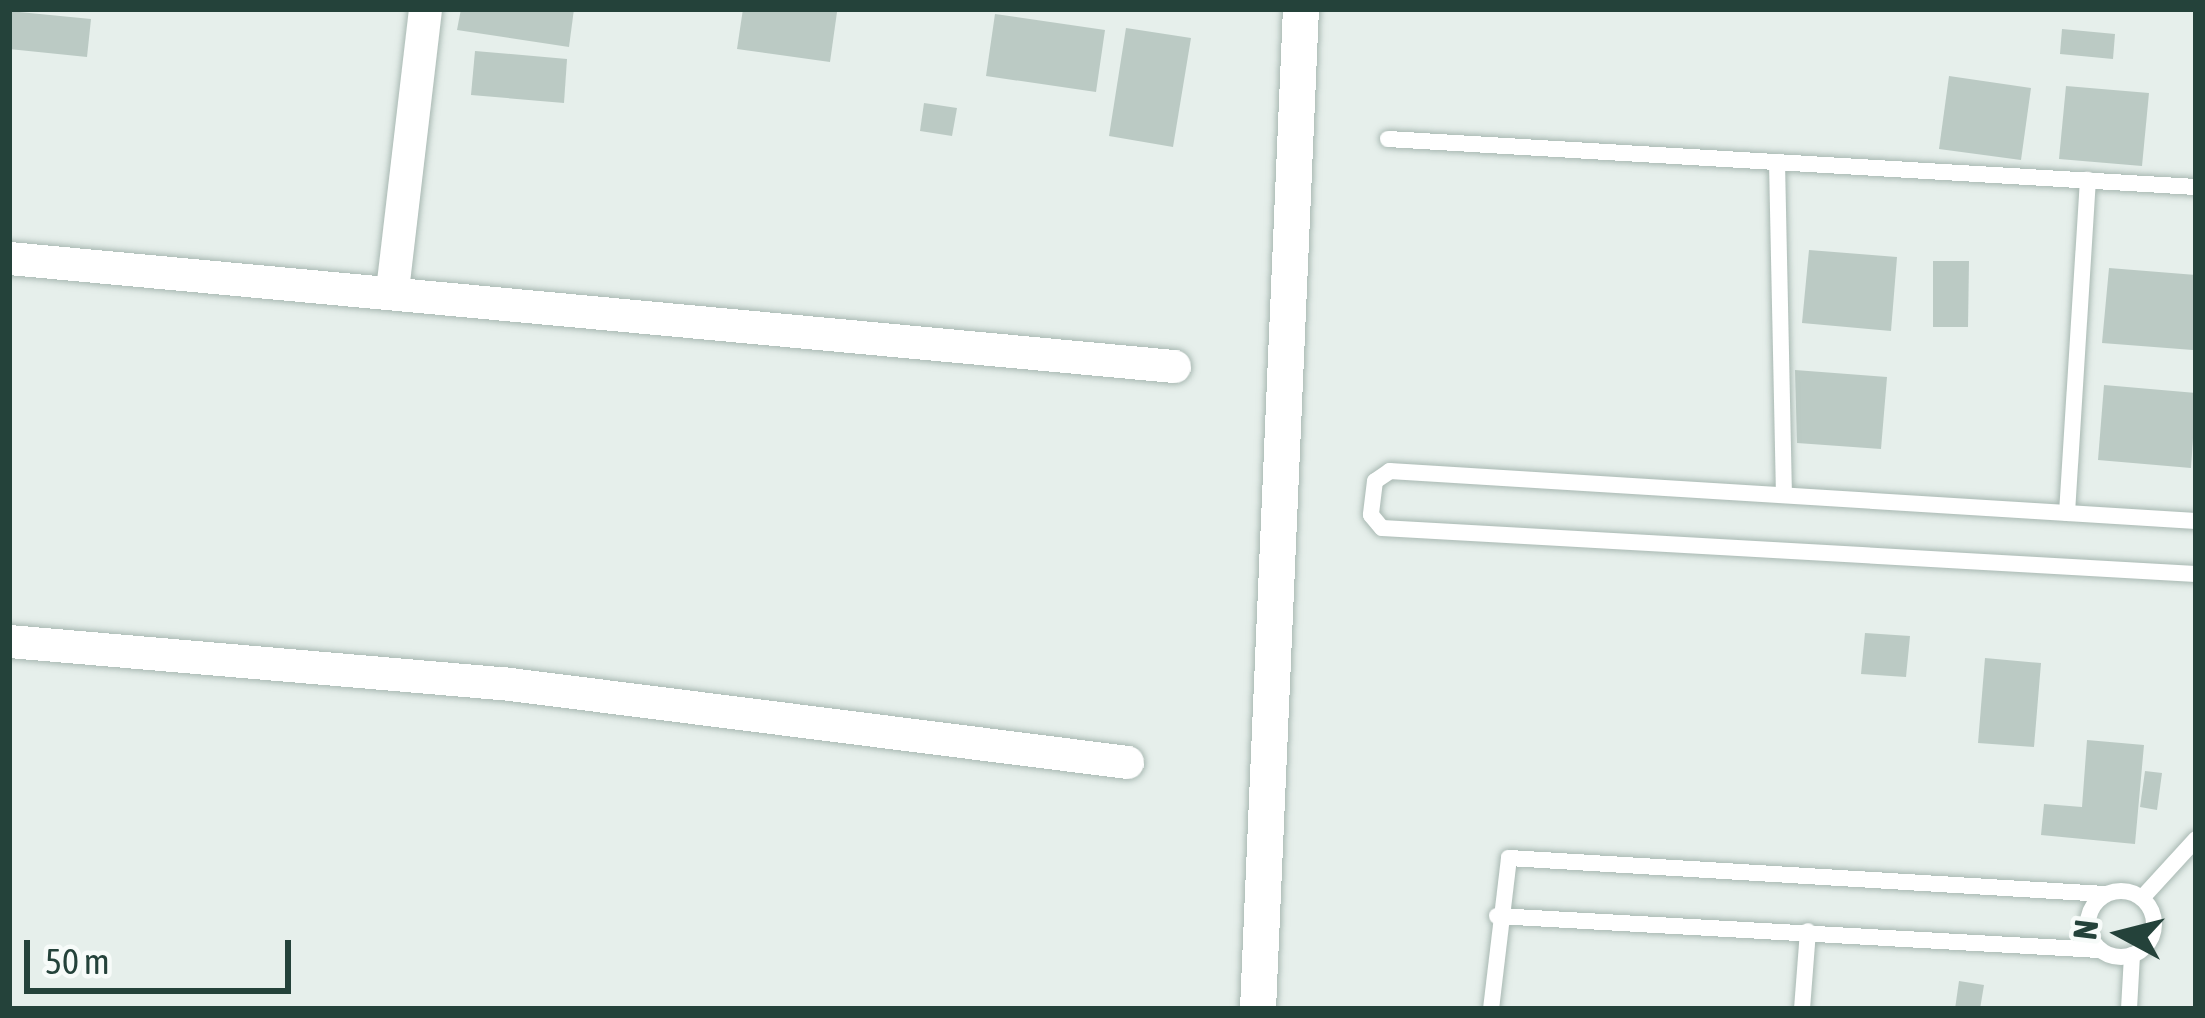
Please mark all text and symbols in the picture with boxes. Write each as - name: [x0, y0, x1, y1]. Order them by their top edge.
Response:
- north arrow: [2061, 874, 2181, 994]
- scale bar: [30, 916, 297, 990]
- text: N: [2065, 918, 2105, 942]
- text: 50 m: [45, 940, 110, 982]

